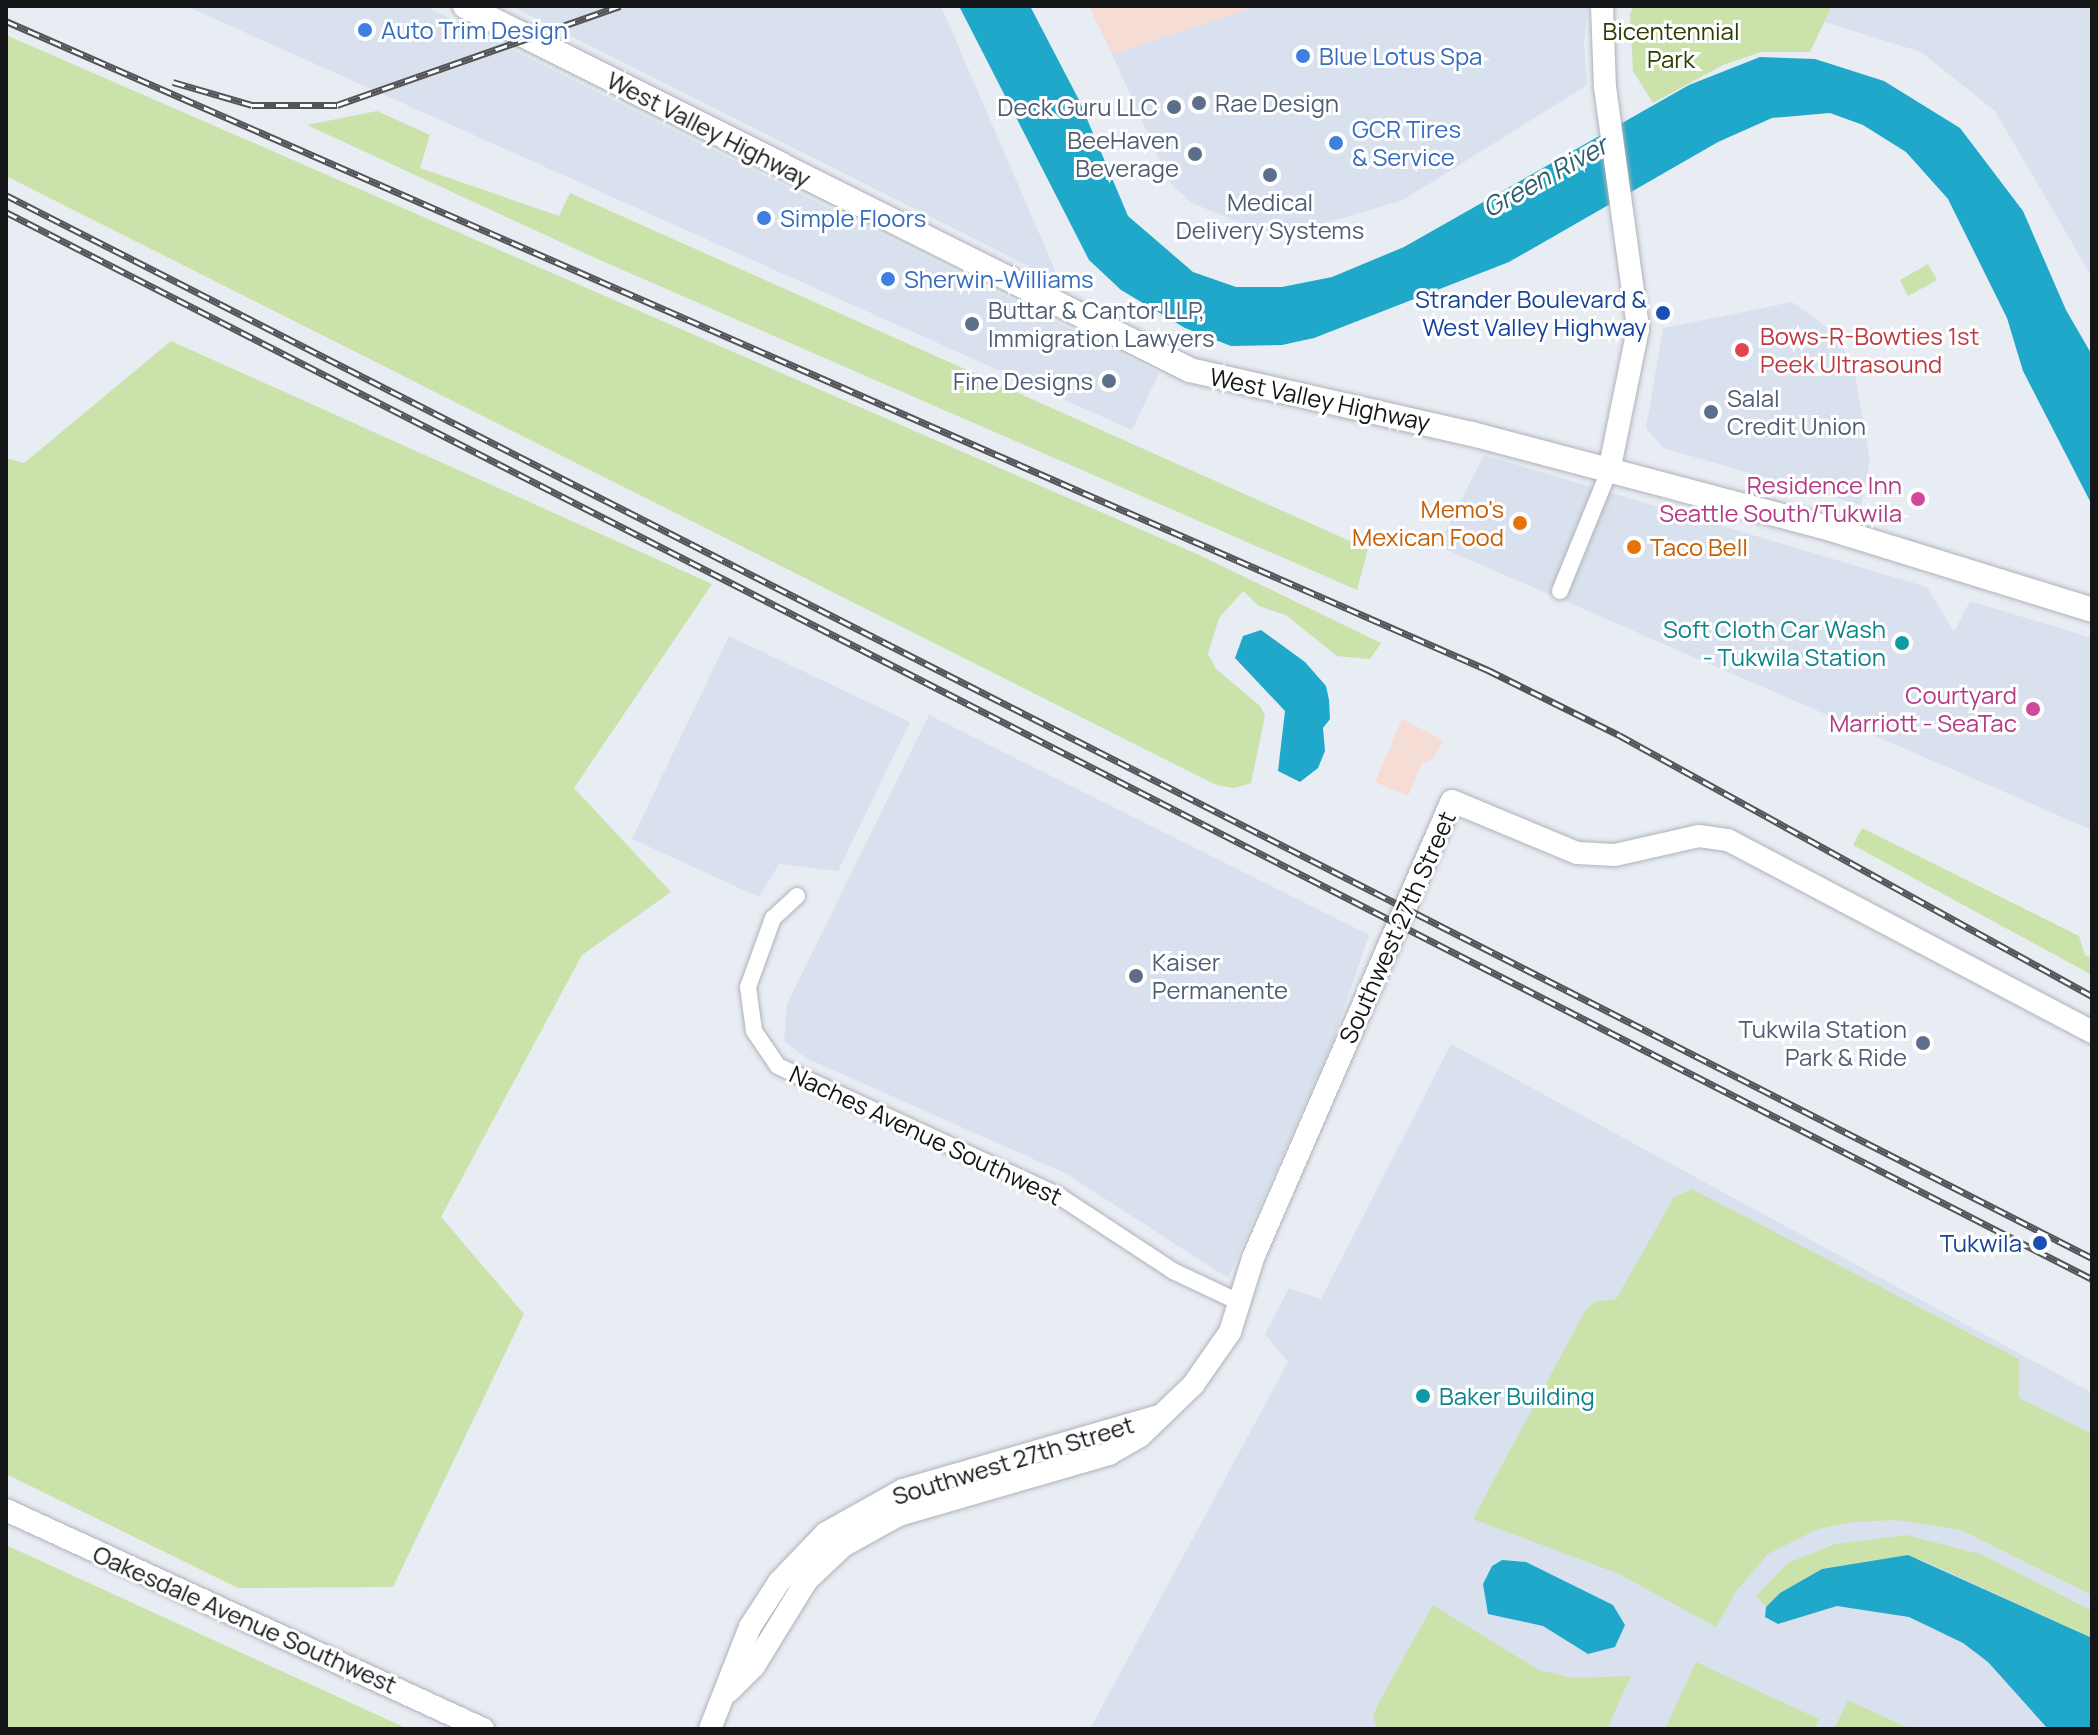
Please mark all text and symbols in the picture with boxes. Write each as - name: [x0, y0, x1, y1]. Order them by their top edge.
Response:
- place label: Auto Trim Design: [381, 16, 568, 44]
- park label: Bicentennial Park: [1602, 17, 1740, 73]
- marker: Auto Trim Design: [356, 21, 374, 39]
- place label: Blue Lotus Spa: [1319, 42, 1482, 70]
- marker: Blue Lotus Spa: [1294, 47, 1312, 65]
- street label: West Valley Highway: [602, 65, 816, 193]
- place label: Rae Design: [1215, 89, 1339, 117]
- place label: Deck Guru LLC: [997, 93, 1158, 121]
- marker: Rae Design: [1190, 94, 1208, 112]
- marker: Deck Guru LLC: [1165, 98, 1183, 116]
- place label: GCR Tires & Service: [1352, 115, 1461, 171]
- place label: BeeHaven Beverage: [1067, 126, 1179, 182]
- water label: Green River: [1477, 130, 1613, 224]
- marker: GCR Tires & Service: [1327, 134, 1345, 152]
- marker: BeeHaven Beverage: [1186, 145, 1204, 163]
- marker: Medical Delivery Systems: [1261, 166, 1279, 184]
- place label: Medical Delivery Systems: [1176, 188, 1364, 244]
- place label: Simple Floors: [780, 204, 926, 232]
- marker: Simple Floors: [755, 209, 773, 227]
- place label: Sherwin-Williams: [904, 265, 1094, 293]
- marker: Sherwin-Williams: [879, 270, 897, 288]
- place label: Strander Boulevard & West Valley Highway: [1415, 285, 1647, 341]
- place label: Buttar & Cantor LLP, Immigration Lawyers: [988, 296, 1214, 352]
- marker: Strander Boulevard & West Valley Highway: [1654, 304, 1672, 322]
- marker: Buttar & Cantor LLP, Immigration Lawyers: [963, 315, 981, 333]
- place label: Bows-R-Bowties 1st Peek Ultrasound: [1760, 322, 1979, 378]
- marker: Bows-R-Bowties 1st Peek Ultrasound: [1731, 339, 1753, 361]
- street label: West Valley Highway: [1207, 362, 1433, 436]
- place label: Fine Designs: [953, 367, 1093, 395]
- marker: Fine Designs: [1100, 372, 1118, 390]
- place label: Salal Credit Union: [1727, 384, 1866, 440]
- marker: Salal Credit Union: [1702, 403, 1720, 421]
- place label: Residence Inn Seattle South/Tukwila: [1659, 471, 1902, 527]
- marker: Residence Inn Seattle South/Tukwila: [1909, 490, 1927, 508]
- place label: Memo's Mexican Food: [1352, 495, 1504, 551]
- marker: Memo's Mexican Food: [1511, 514, 1529, 532]
- place label: Taco Bell: [1650, 533, 1748, 561]
- marker: Taco Bell: [1625, 538, 1643, 556]
- place label: Soft Cloth Car Wash - Tukwila Station: [1663, 615, 1886, 671]
- marker: Soft Cloth Car Wash - Tukwila Station: [1893, 634, 1911, 652]
- place label: Courtyard Marriott - SeaTac: [1829, 681, 2017, 737]
- marker: Courtyard Marriott - SeaTac: [2024, 700, 2042, 718]
- street label: Southwest 27th Street: [1333, 807, 1461, 1047]
- place label: Kaiser Permanente: [1152, 948, 1288, 1004]
- marker: Kaiser Permanente: [1127, 967, 1145, 985]
- place label: Tukwila Station Park & Ride: [1739, 1015, 1907, 1071]
- marker: Tukwila Station Park & Ride: [1914, 1034, 1932, 1052]
- street label: Naches Avenue Southwest: [785, 1059, 1067, 1211]
- place label: Tukwila: [1940, 1229, 2022, 1257]
- marker: Tukwila: [2029, 1232, 2051, 1254]
- place label: Baker Building: [1439, 1382, 1595, 1410]
- marker: Baker Building: [1414, 1387, 1432, 1405]
- street label: Southwest 27th Street: [889, 1410, 1137, 1510]
- street label: Oakesdale Avenue Southwest: [89, 1539, 401, 1699]

